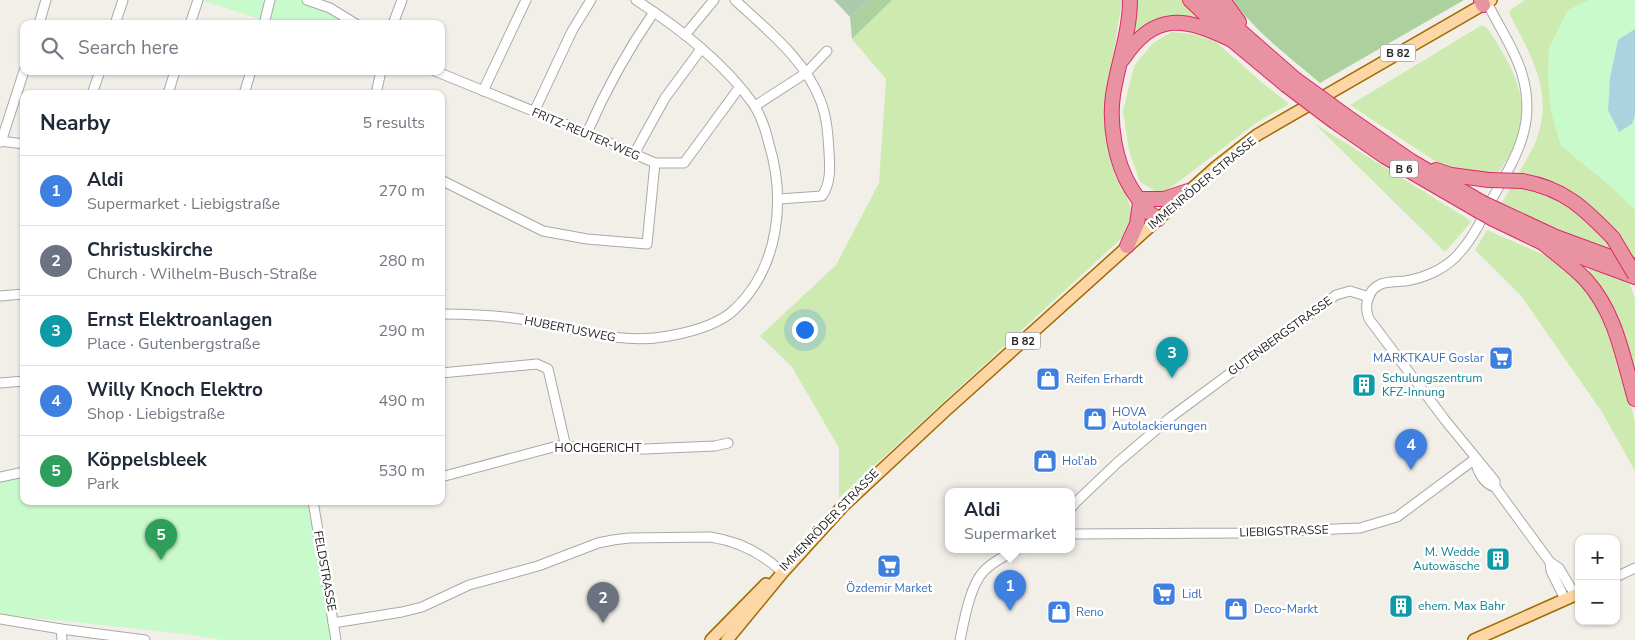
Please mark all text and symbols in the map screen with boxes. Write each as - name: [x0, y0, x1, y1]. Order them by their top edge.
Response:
- search box: [20, 20, 445, 75]
- icon: search: [38, 34, 66, 62]
- text: Search here: [78, 35, 179, 61]
- road number: B 82: [1380, 44, 1416, 62]
- street label: FRITZ-REUTER-WEG: [529, 104, 643, 164]
- text: Nearby: [40, 109, 110, 137]
- text: 5 results: [363, 112, 425, 134]
- street label: IMMENRÖDER STRASSE: [1145, 133, 1259, 233]
- road number: B 6: [1390, 160, 1418, 178]
- text: Aldi: [87, 167, 123, 193]
- text: 1: [51, 180, 61, 202]
- text: 270 m: [378, 180, 425, 202]
- text: Supermarket · Liebigstraße: [87, 193, 280, 215]
- text: Christuskirche: [87, 237, 213, 263]
- text: 2: [51, 250, 61, 272]
- text: 280 m: [378, 250, 425, 272]
- text: Church · Wilhelm-Busch-Straße: [87, 263, 317, 285]
- street label: GUTENBERGSTRASSE: [1225, 293, 1335, 379]
- text: Ernst Elektroanlagen: [87, 307, 272, 333]
- street label: HUBERTUSWEG: [523, 312, 617, 346]
- your location: [792, 317, 818, 343]
- text: 3: [51, 320, 61, 342]
- text: 290 m: [378, 320, 425, 342]
- road number: B 82: [1006, 332, 1040, 350]
- text: Place · Gutenbergstraße: [87, 333, 260, 355]
- pin: 3: [1156, 337, 1188, 378]
- supermarket icon: MARKTKAUF Goslar: [1488, 345, 1514, 371]
- place label: MARKTKAUF Goslar: [1373, 350, 1485, 366]
- shop icon: Reifen Erhardt: [1035, 366, 1061, 392]
- place label: Schulungszentrum KFZ-Innung: [1382, 370, 1482, 400]
- place label: Reifen Erhardt: [1066, 371, 1144, 387]
- building icon: Schulungszentrum KFZ-Innung: [1351, 372, 1377, 398]
- text: Willy Knoch Elektro: [87, 377, 263, 403]
- text: 4: [51, 390, 61, 412]
- text: 490 m: [378, 390, 425, 412]
- text: Shop · Liebigstraße: [87, 403, 225, 425]
- place label: HOVA Autolackierungen: [1112, 404, 1207, 434]
- shop icon: HOVA Autolackierungen: [1082, 406, 1108, 432]
- pin: 4: [1395, 429, 1427, 470]
- street label: HOCHGERICHT: [555, 440, 642, 456]
- text: Köppelsbleek: [87, 447, 207, 473]
- shop icon: Hol'ab: [1032, 448, 1058, 474]
- place label: Hol'ab: [1062, 453, 1097, 469]
- text: 5: [51, 460, 61, 482]
- text: 530 m: [378, 460, 425, 482]
- street label: IMMENRÖDER STRASSE: [776, 465, 882, 575]
- text: Park: [87, 473, 119, 495]
- popup: [945, 488, 1075, 553]
- text: Aldi: [964, 497, 1000, 523]
- pin: 5: [145, 519, 177, 560]
- street label: LIEBIGSTRASSE: [1239, 521, 1329, 541]
- text: Supermarket: [964, 523, 1056, 545]
- street label: FELDSTRASSE: [310, 529, 340, 613]
- map controls: [1575, 535, 1620, 625]
- button: +: [1575, 535, 1620, 580]
- place label: M. Wedde Autowäsche: [1413, 544, 1480, 574]
- building icon: M. Wedde Autowäsche: [1485, 546, 1511, 572]
- supermarket icon: Özdemir Market: [876, 553, 902, 579]
- pin: 1: [994, 570, 1026, 611]
- place label: Özdemir Market: [846, 580, 933, 596]
- button: −: [1575, 580, 1620, 625]
- supermarket icon: Lidl: [1151, 581, 1177, 607]
- pin: 2: [587, 582, 619, 623]
- place label: Lidl: [1182, 586, 1202, 602]
- building icon: ehem. Max Bahr: [1388, 593, 1414, 619]
- shop icon: Deco-Markt: [1223, 596, 1249, 622]
- place label: ehem. Max Bahr: [1418, 598, 1506, 614]
- shop icon: Reno: [1046, 599, 1072, 625]
- place label: Deco-Markt: [1254, 601, 1318, 617]
- place label: Reno: [1076, 604, 1104, 620]

